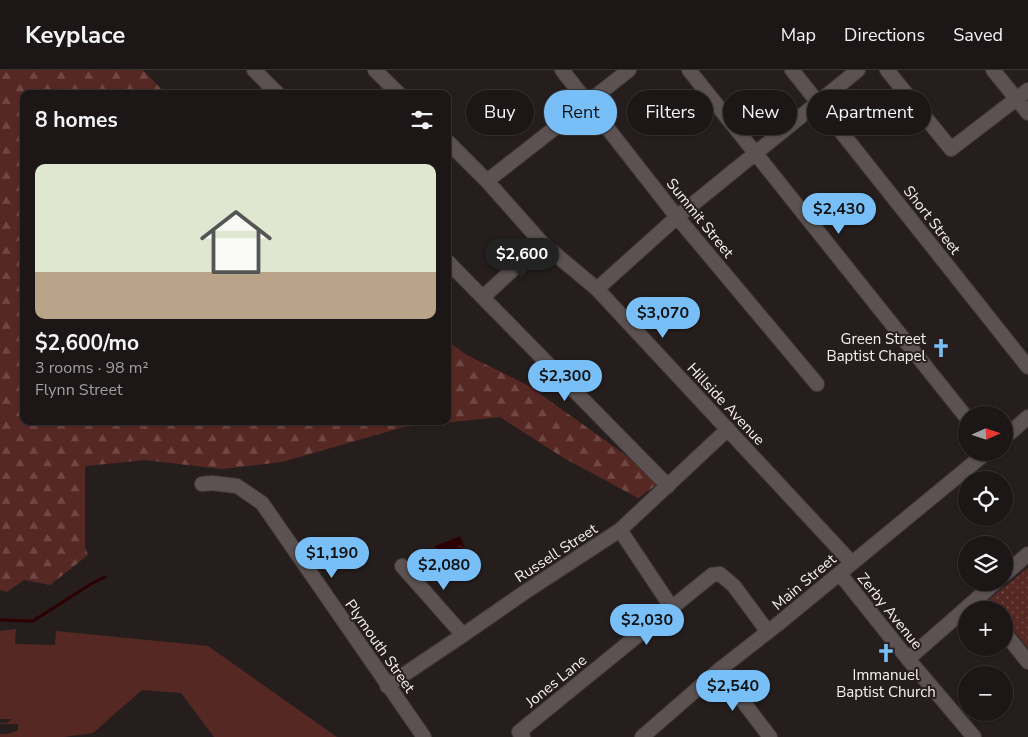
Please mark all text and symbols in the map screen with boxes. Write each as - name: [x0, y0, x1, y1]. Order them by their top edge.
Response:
- text: Keyplace: [25, 19, 125, 51]
- text: Map: [781, 23, 816, 47]
- text: Directions: [844, 23, 925, 47]
- text: Saved: [953, 23, 1003, 47]
- chip: Buy: [466, 90, 534, 135]
- chip: Rent: [544, 90, 617, 135]
- chip: Filters: [627, 90, 713, 135]
- chip: New: [723, 90, 797, 135]
- chip: Apartment: [807, 90, 931, 135]
- text: 8 homes: [35, 106, 118, 134]
- icon: filters: [408, 106, 436, 134]
- street label: Summit Street: [662, 174, 739, 262]
- street label: Short Street: [899, 182, 966, 259]
- pin: $2,430: [798, 192, 880, 235]
- icon: home: [191, 197, 281, 287]
- text: $2,430: [813, 198, 865, 220]
- pin: $2,600: [481, 238, 563, 280]
- text: $2,600: [496, 243, 548, 265]
- pin: $3,070: [622, 296, 704, 339]
- text: $3,070: [637, 302, 689, 324]
- text: $2,600/mo: [35, 329, 139, 357]
- place label: Green Street Baptist Chapel: [827, 329, 927, 366]
- church icon: Green Street Baptist Chapel: [930, 337, 952, 359]
- text: 3 rooms · 98 m²: [35, 357, 148, 379]
- street label: Hillside Avenue: [683, 358, 769, 450]
- pin: $2,300: [524, 360, 606, 402]
- text: $2,300: [539, 365, 591, 387]
- text: Flynn Street: [35, 379, 123, 401]
- north arrow: [958, 406, 1012, 461]
- map controls: [958, 406, 1013, 721]
- button: locate: [958, 471, 1013, 526]
- street label: Russell Street: [511, 518, 602, 587]
- pin: $1,190: [291, 536, 373, 579]
- button: layers: [958, 536, 1013, 591]
- text: $1,190: [306, 542, 358, 564]
- pin: $2,080: [403, 548, 485, 591]
- street label: Main Street: [768, 549, 841, 615]
- text: $2,080: [418, 554, 470, 576]
- street label: Zerby Avenue: [853, 568, 927, 654]
- street label: Plymouth Street: [340, 595, 420, 697]
- button: +: [958, 601, 1013, 656]
- pin: $2,030: [606, 604, 688, 646]
- text: $2,030: [621, 609, 673, 631]
- church icon: Immanuel Baptist Church: [875, 642, 897, 664]
- street label: Jones Lane: [520, 650, 591, 712]
- place label: Immanuel Baptist Church: [836, 665, 936, 702]
- button: −: [958, 666, 1013, 721]
- pin: $2,540: [692, 670, 774, 712]
- text: $2,540: [707, 675, 759, 697]

